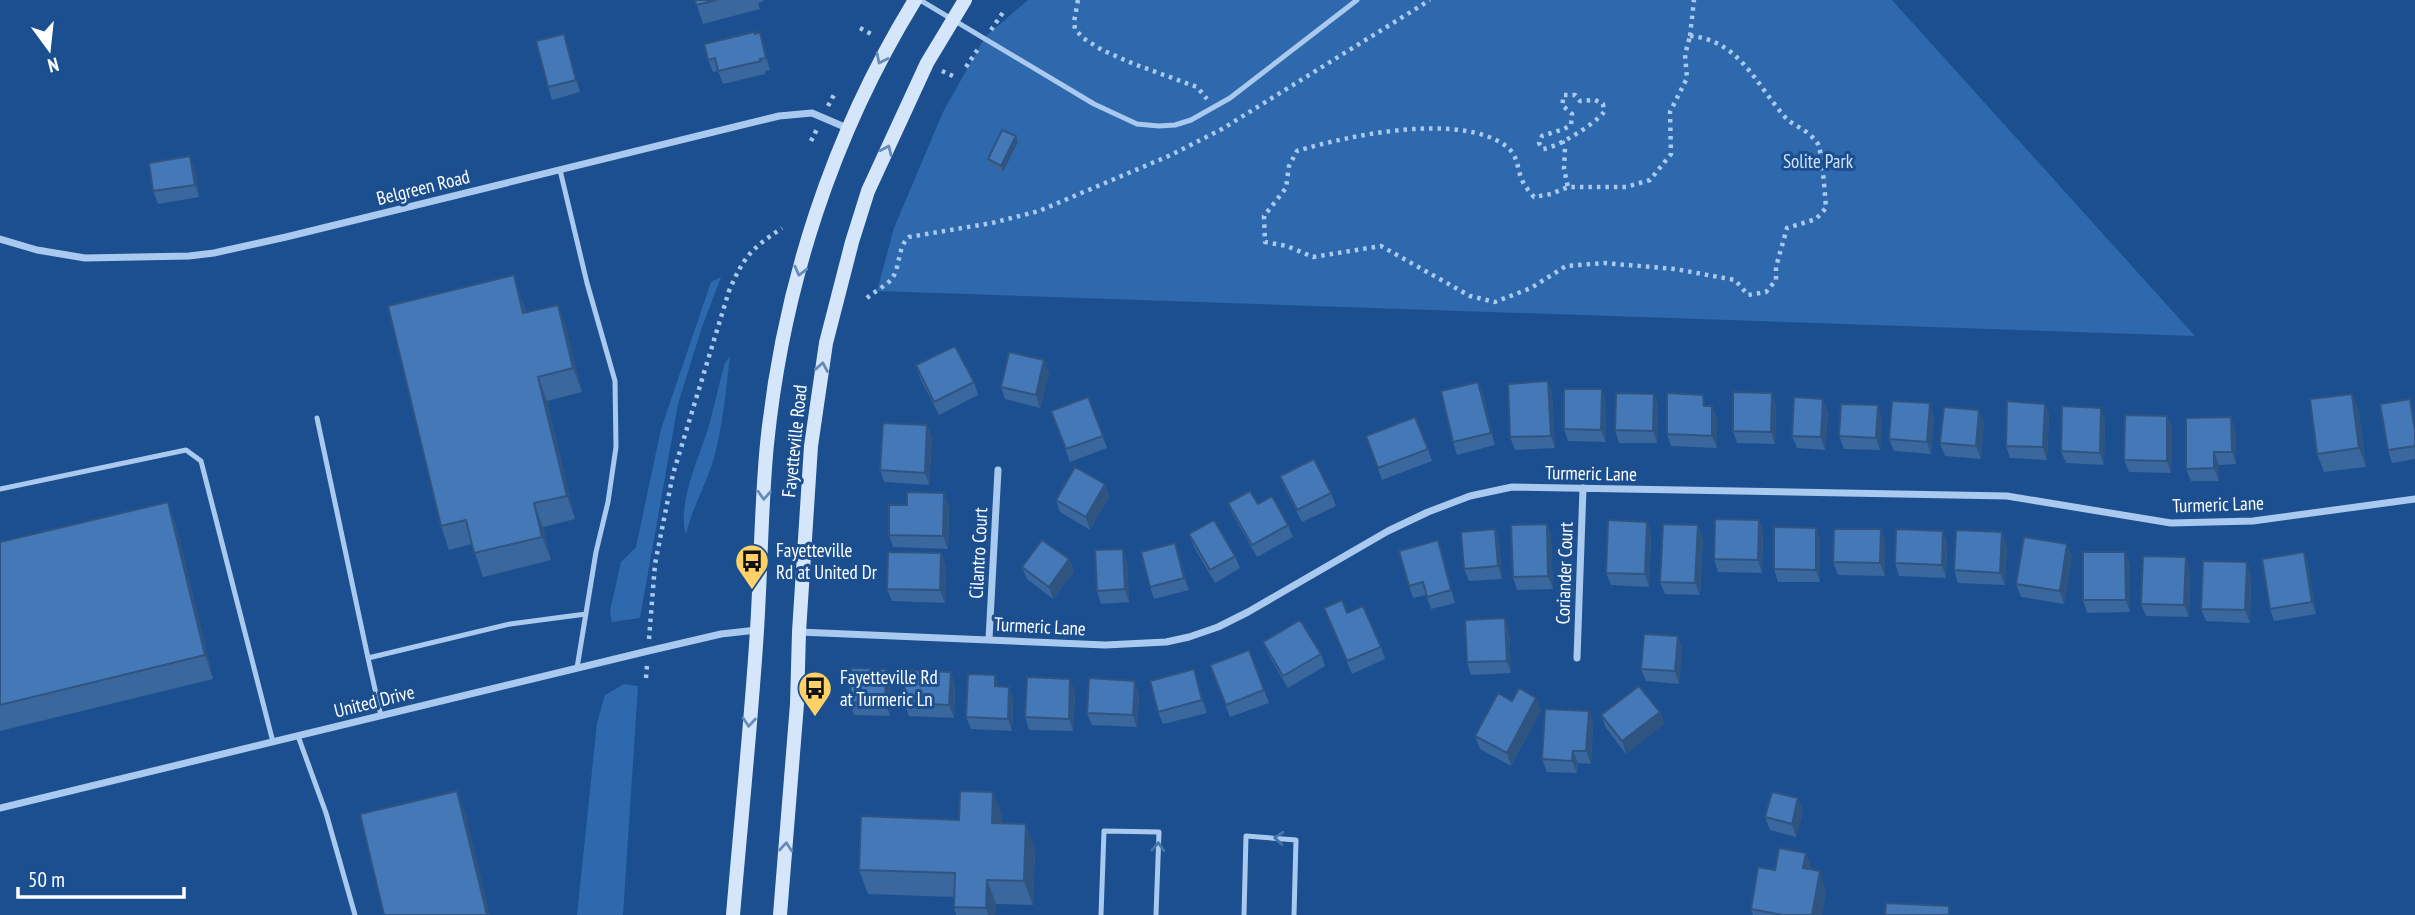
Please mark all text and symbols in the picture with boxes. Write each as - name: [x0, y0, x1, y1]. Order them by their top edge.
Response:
- north arrow: [14, 14, 84, 84]
- one-way arrow: [875, 52, 889, 64]
- text: N: [45, 53, 61, 78]
- one-way arrow: [879, 144, 893, 157]
- park label: Solite Park: [1783, 149, 1854, 173]
- street label: Belgreen Road: [374, 164, 472, 210]
- one-way arrow: [794, 265, 808, 277]
- one-way arrow: [814, 361, 829, 373]
- street label: Fayetteville Road: [776, 384, 812, 498]
- street label: Turmeric Lane: [1545, 460, 1637, 486]
- one-way arrow: [757, 490, 772, 501]
- street label: Turmeric Lane: [2172, 490, 2264, 518]
- street label: Cilantro Court: [964, 506, 992, 599]
- street label: Coriander Court: [1550, 521, 1578, 625]
- place label: Fayetteville Rd at United Dr: [776, 538, 878, 584]
- bus stop icon: Fayetteville Rd at United Dr: [733, 542, 771, 591]
- street label: Turmeric Lane: [994, 612, 1087, 640]
- place label: Fayetteville Rd at Turmeric Ln: [840, 665, 938, 711]
- bus stop icon: Fayetteville Rd at Turmeric Ln: [796, 669, 834, 718]
- street label: United Drive: [331, 679, 417, 723]
- one-way arrow: [742, 717, 757, 728]
- one-way arrow: [1273, 831, 1285, 846]
- one-way arrow: [778, 841, 793, 852]
- one-way arrow: [1151, 841, 1166, 852]
- scale bar: [18, 856, 184, 900]
- text: 50 m: [28, 866, 65, 893]

